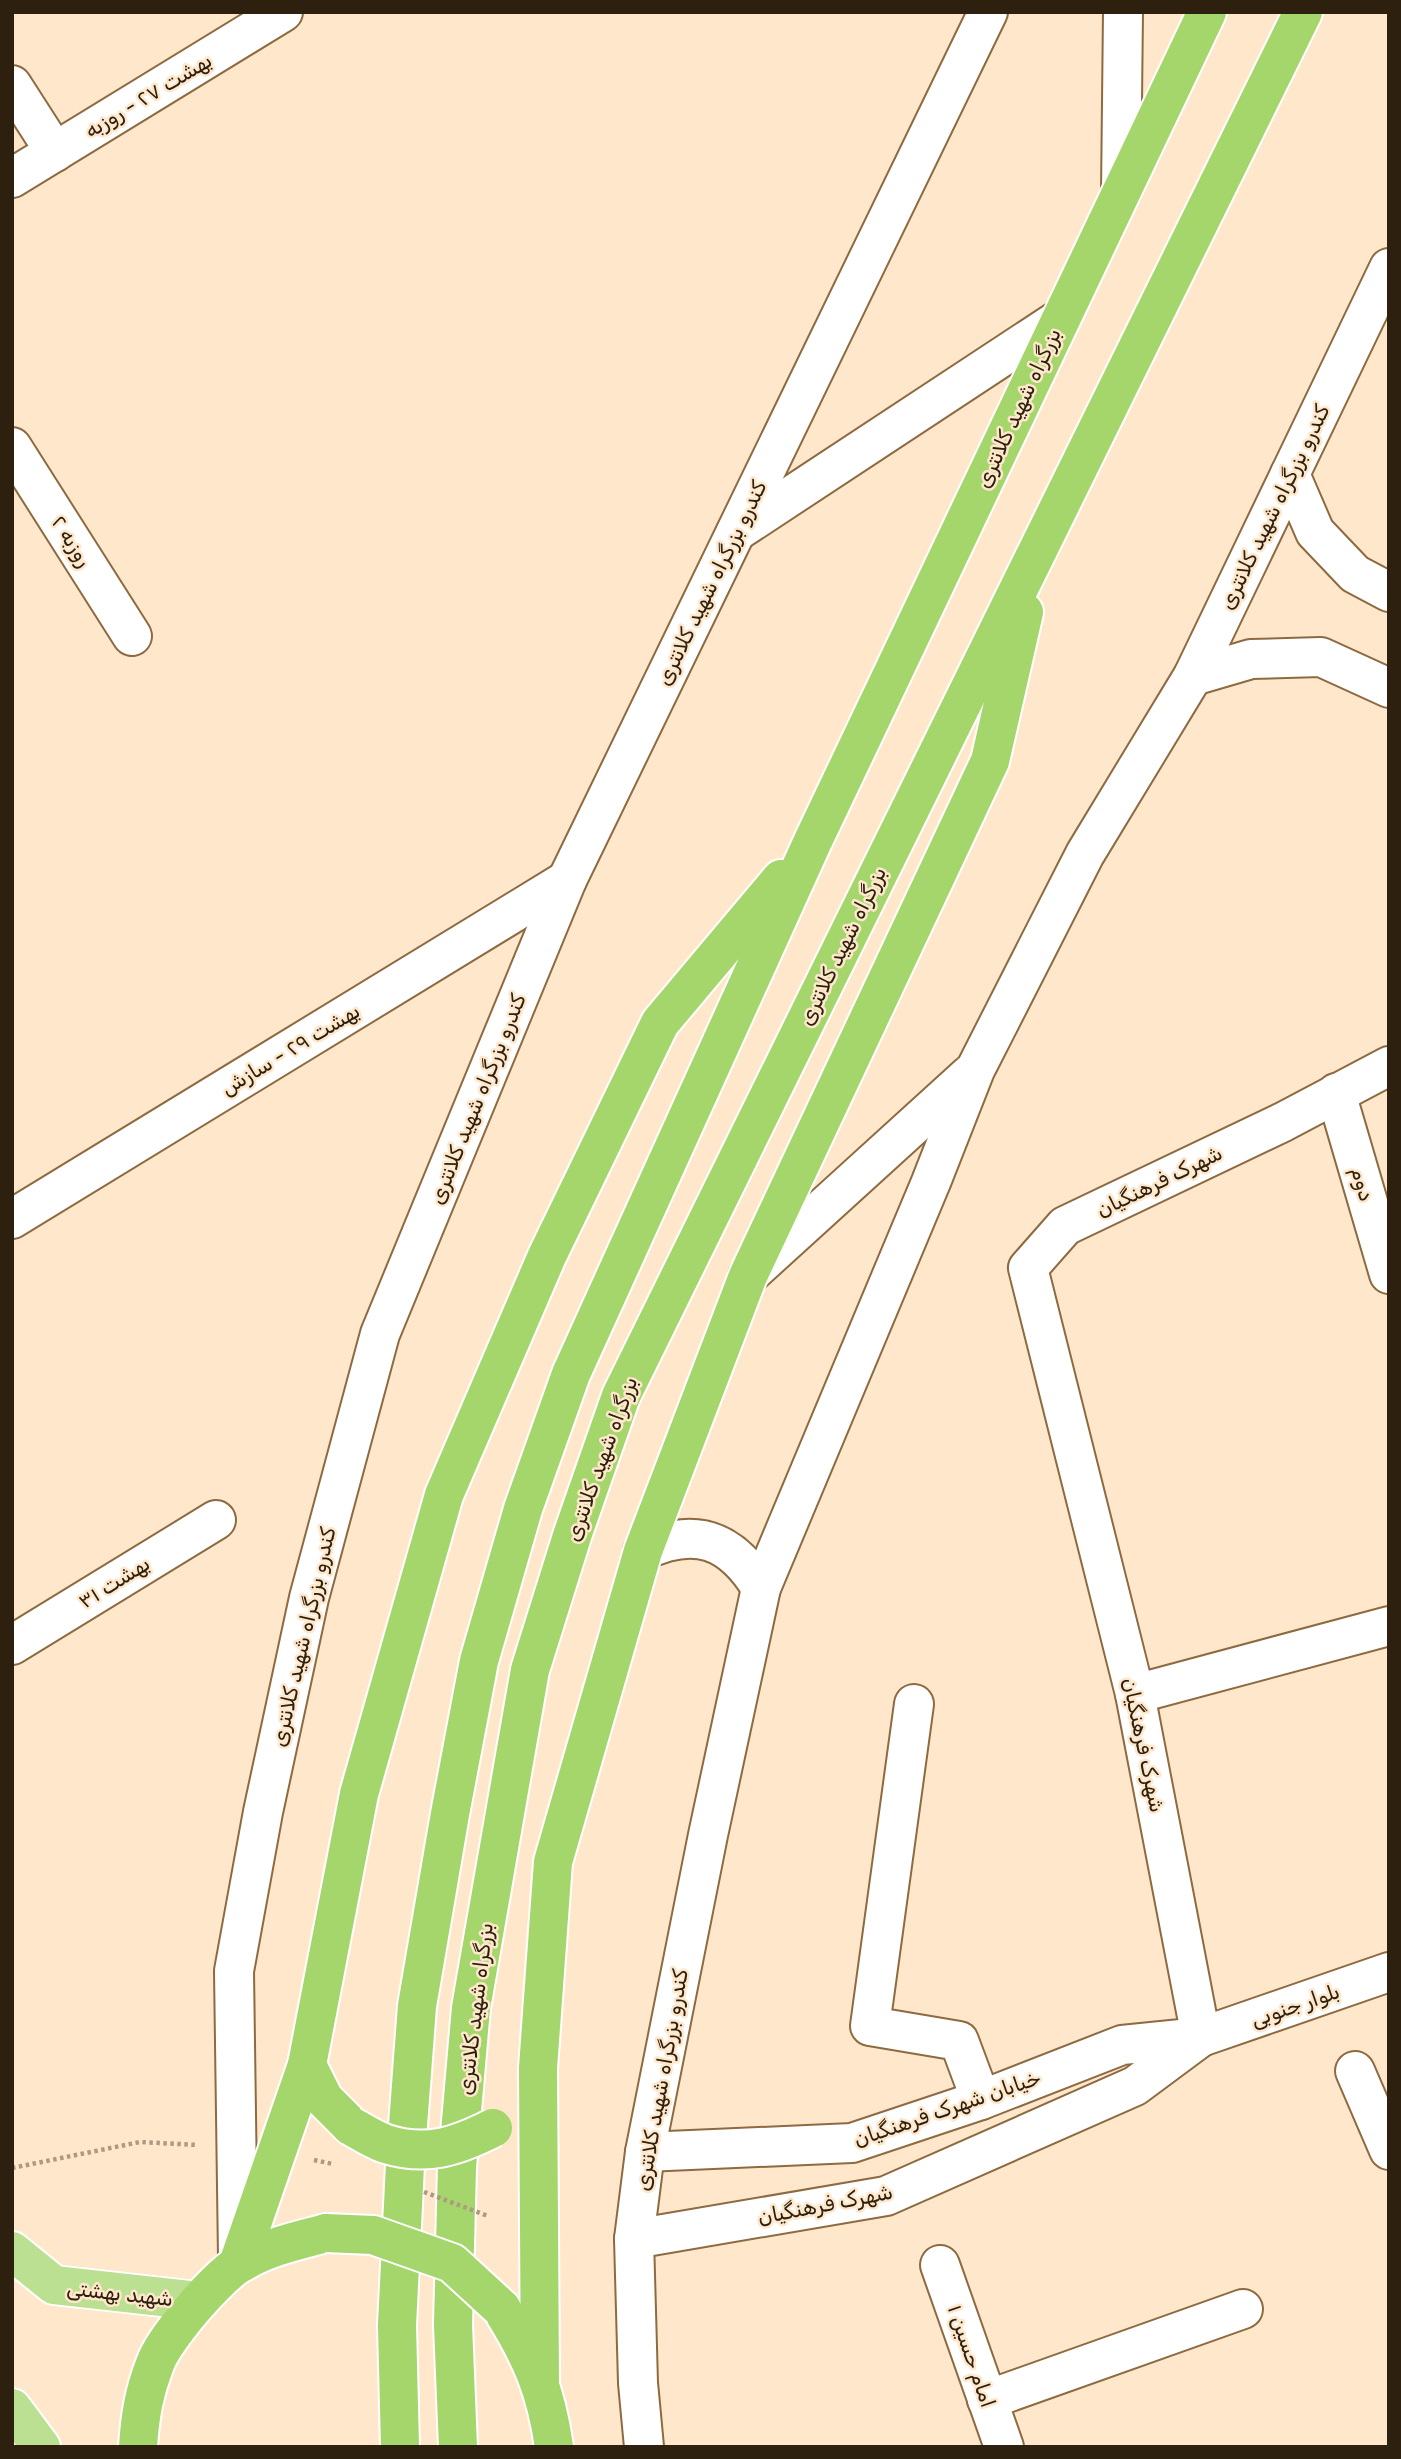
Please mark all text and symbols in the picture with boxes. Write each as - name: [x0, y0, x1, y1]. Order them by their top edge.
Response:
- street label: بهشت ۲۷ - روزبه: [80, 47, 217, 144]
- street label: بزرگراه شهید کلانتری: [970, 324, 1066, 492]
- street label: کندرو بزرگراه شهید کلانتری: [1214, 400, 1336, 614]
- street label: کندرو بزرگراه شهید کلانتری: [651, 476, 773, 690]
- street label: ۲ روزبه: [46, 511, 97, 572]
- street label: بزرگراه شهید کلانتری: [793, 863, 891, 1029]
- street label: کندرو بزرگراه شهید کلانتری: [423, 990, 532, 1208]
- street label: بهشت ۲۹ - سازش: [216, 998, 364, 1100]
- street label: شهرک فرهنگیان: [1092, 1140, 1226, 1222]
- street label: دوم: [1345, 1164, 1380, 1204]
- street label: بزرگراه شهید کلانتری: [560, 1373, 642, 1545]
- street label: کندرو بزرگراه شهید کلانتری: [266, 1524, 342, 1749]
- street label: بهشت ۳۱: [74, 1550, 154, 1614]
- street label: شهرک فرهنگیان: [1118, 1675, 1170, 1815]
- street label: بزرگراه شهید کلانتری: [452, 1921, 498, 2097]
- street label: کندرو بزرگراه شهید کلانتری: [629, 1967, 694, 2193]
- street label: بلوار جنوبی: [1247, 1978, 1343, 2032]
- street label: خیابان شهرک فرهنگیان: [850, 2064, 1044, 2152]
- street label: شهرک فرهنگیان: [755, 2179, 895, 2229]
- street label: شهید بهشتی: [66, 2275, 174, 2311]
- street label: امام حسین ۱: [942, 2301, 1001, 2411]

